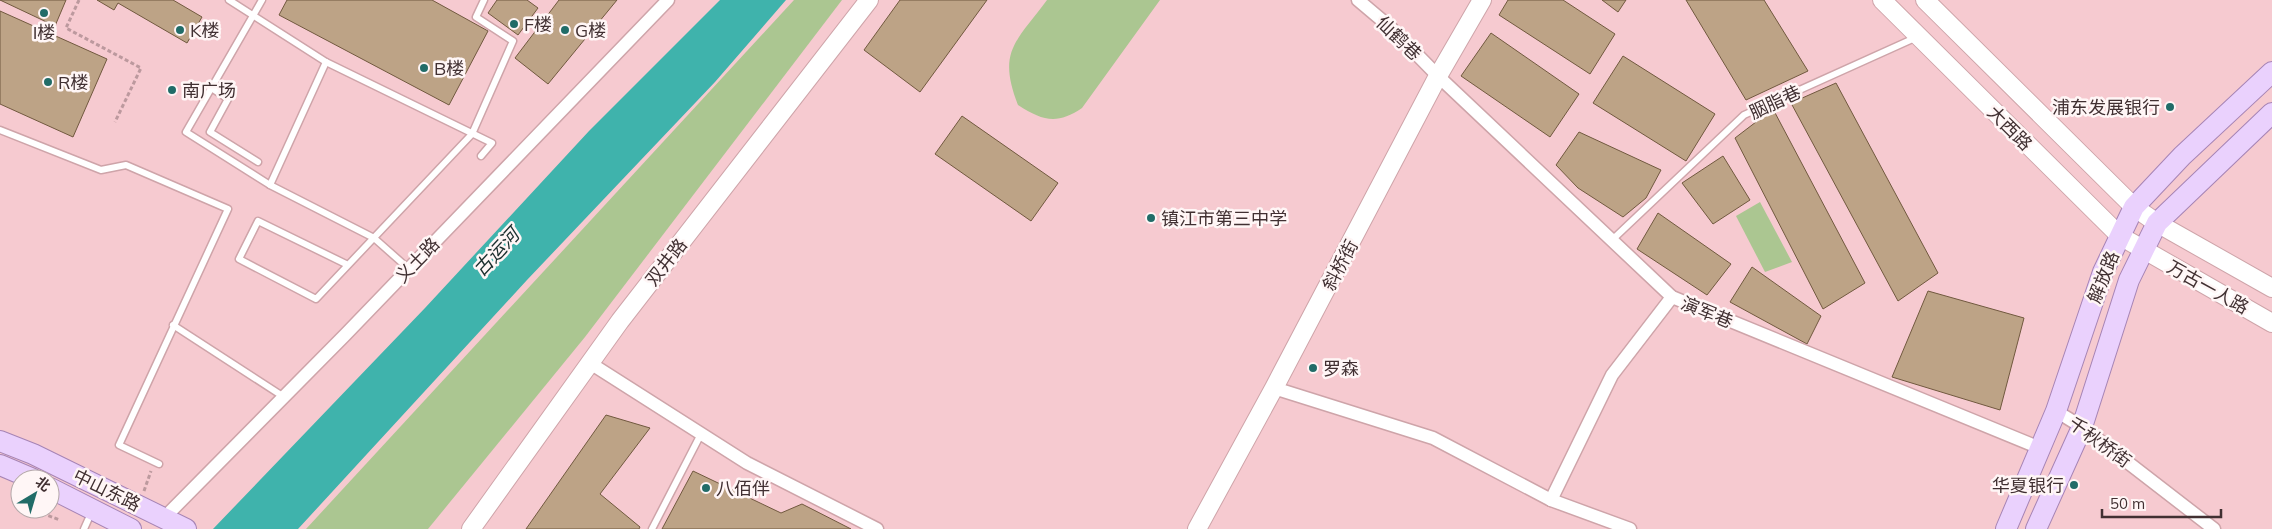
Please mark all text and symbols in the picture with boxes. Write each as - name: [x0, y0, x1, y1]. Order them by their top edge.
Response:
- marker: I楼: [38, 7, 50, 19]
- street label: 仙鹤巷: [1372, 11, 1426, 65]
- place label: F楼: [524, 13, 552, 36]
- marker: F楼: [508, 18, 520, 30]
- place label: K楼: [190, 19, 219, 42]
- place label: G楼: [575, 19, 606, 42]
- place label: I楼: [33, 21, 55, 44]
- marker: K楼: [174, 24, 186, 36]
- marker: G楼: [559, 24, 571, 36]
- place label: B楼: [434, 57, 464, 80]
- marker: B楼: [418, 62, 430, 74]
- place label: R楼: [58, 71, 88, 94]
- marker: R楼: [42, 76, 54, 88]
- place label: 南广场: [182, 79, 236, 102]
- street label: 胭脂巷: [1746, 80, 1804, 124]
- marker: 南广场: [166, 84, 178, 96]
- place label: 浦东发展银行: [2052, 96, 2160, 119]
- street label: 大西路: [1983, 101, 2037, 155]
- marker: 浦东发展银行: [2164, 101, 2176, 113]
- place label: 镇江市第三中学: [1161, 207, 1287, 230]
- marker: 镇江市第三中学: [1145, 212, 1157, 224]
- water label: 古运河: [468, 220, 527, 281]
- street label: 义土路: [390, 233, 444, 287]
- street label: 双井路: [640, 234, 692, 290]
- street label: 斜桥街: [1317, 236, 1363, 294]
- street label: 解放路: [2082, 248, 2124, 306]
- street label: 万古一人路: [2163, 255, 2253, 319]
- street label: 演军巷: [1678, 291, 1736, 333]
- place label: 罗森: [1323, 357, 1359, 380]
- marker: 罗森: [1307, 362, 1319, 374]
- street label: 千秋桥街: [2064, 412, 2136, 472]
- street label: 中山东路: [70, 464, 144, 516]
- north arrow: [10, 469, 60, 519]
- text: 北: [32, 472, 54, 495]
- place label: 华夏银行: [1992, 474, 2064, 497]
- place label: 八佰伴: [716, 477, 770, 500]
- marker: 华夏银行: [2068, 479, 2080, 491]
- marker: 八佰伴: [700, 482, 712, 494]
- scale bar: [2102, 486, 2221, 518]
- text: 50 m: [2110, 494, 2145, 513]

